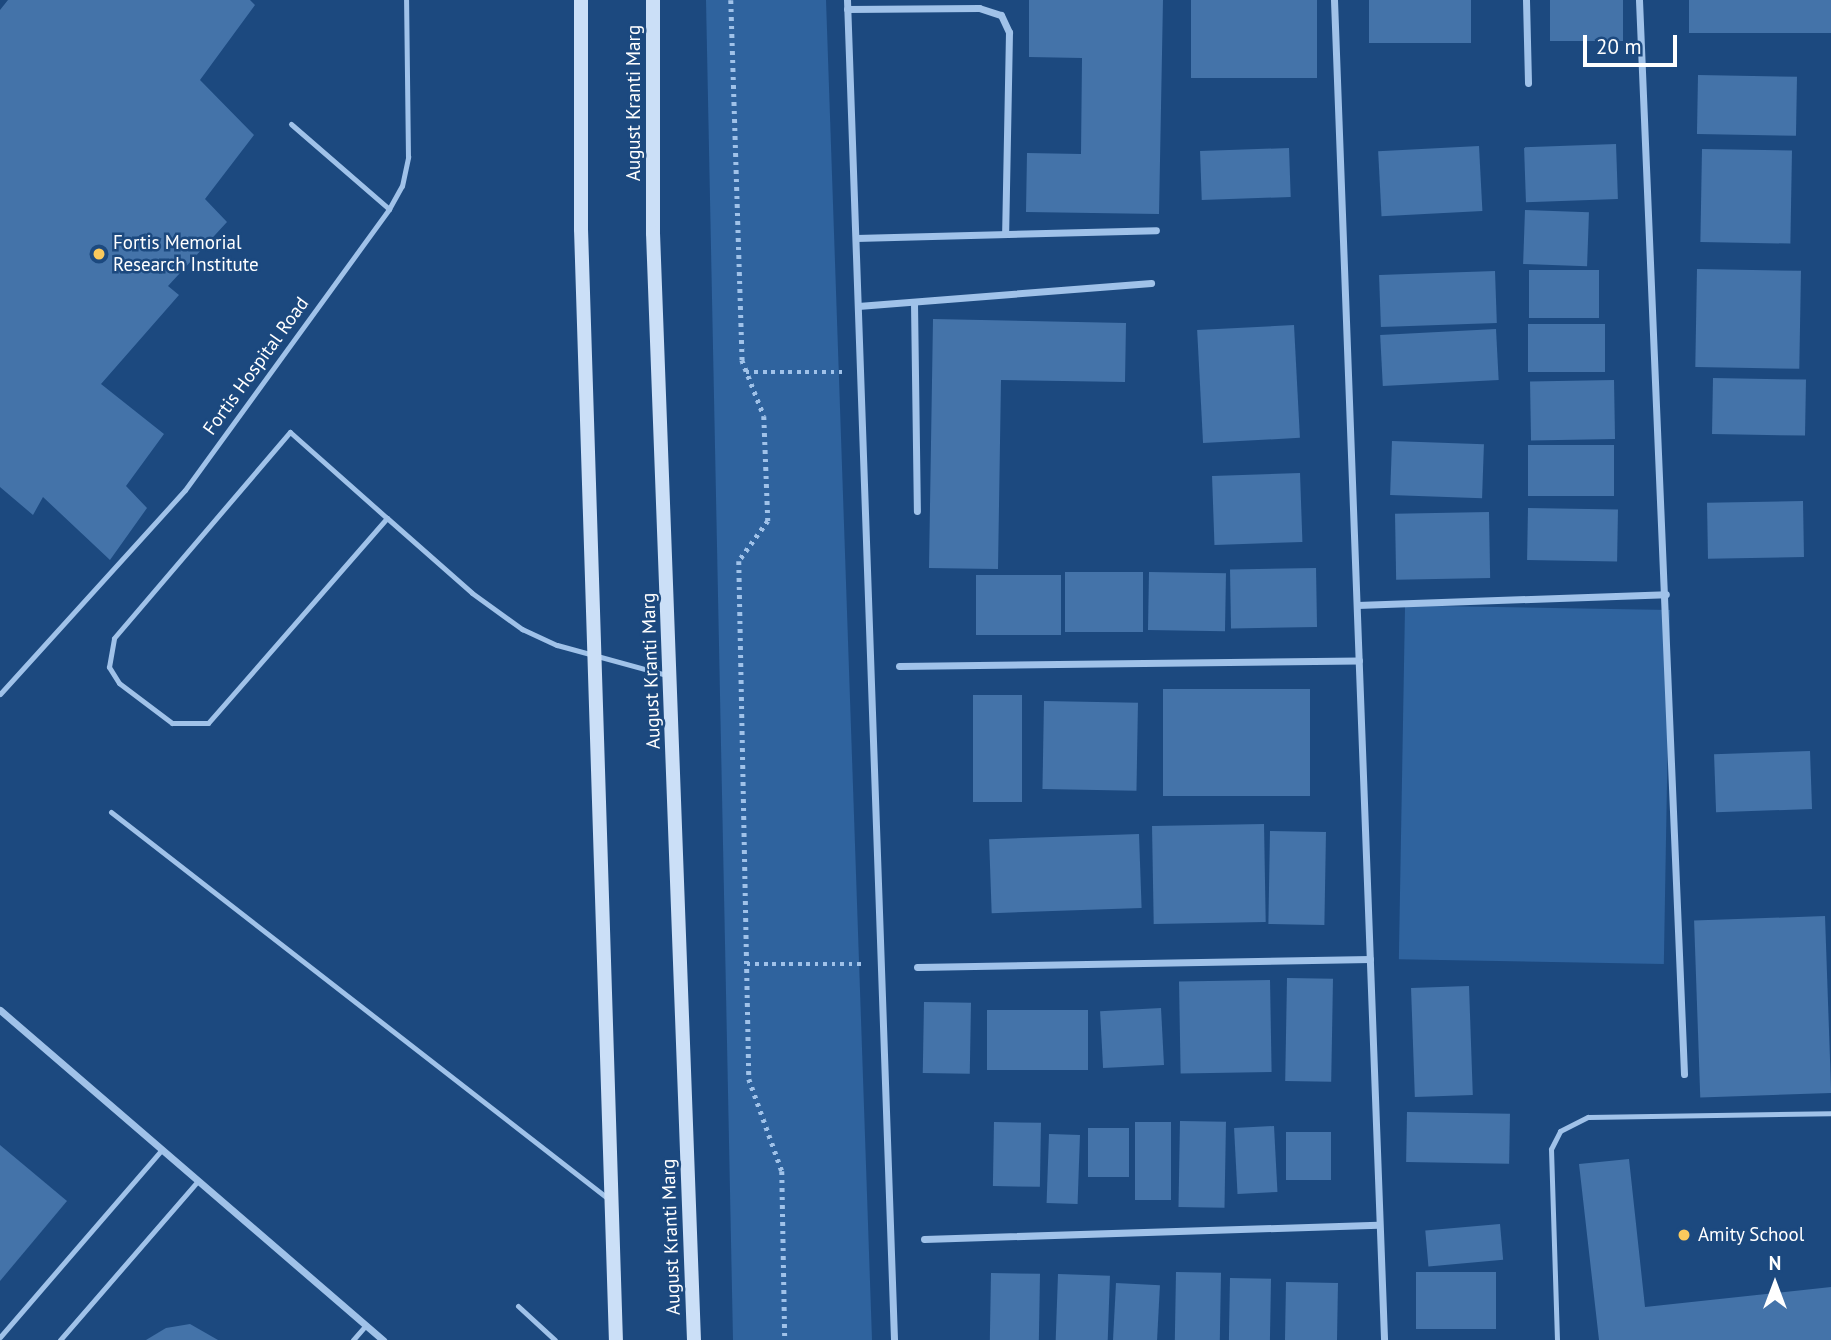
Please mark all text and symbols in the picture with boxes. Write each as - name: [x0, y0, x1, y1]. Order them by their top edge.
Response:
- scale bar: [1586, 21, 1680, 65]
- street label: August Kranti Marg: [623, 25, 645, 181]
- text: 20 m: [1596, 33, 1642, 60]
- place label: Fortis Memorial Research Institute: [113, 232, 259, 276]
- marker: Fortis Memorial Research Institute: [91, 246, 107, 262]
- street label: Fortis Hospital Road: [198, 293, 314, 439]
- street label: August Kranti Marg: [637, 592, 665, 750]
- street label: August Kranti Marg: [657, 1158, 685, 1316]
- place label: Amity School: [1698, 1224, 1805, 1246]
- marker: Amity School: [1676, 1227, 1692, 1243]
- north arrow: [1740, 1249, 1810, 1319]
- text: N: [1769, 1251, 1781, 1275]

